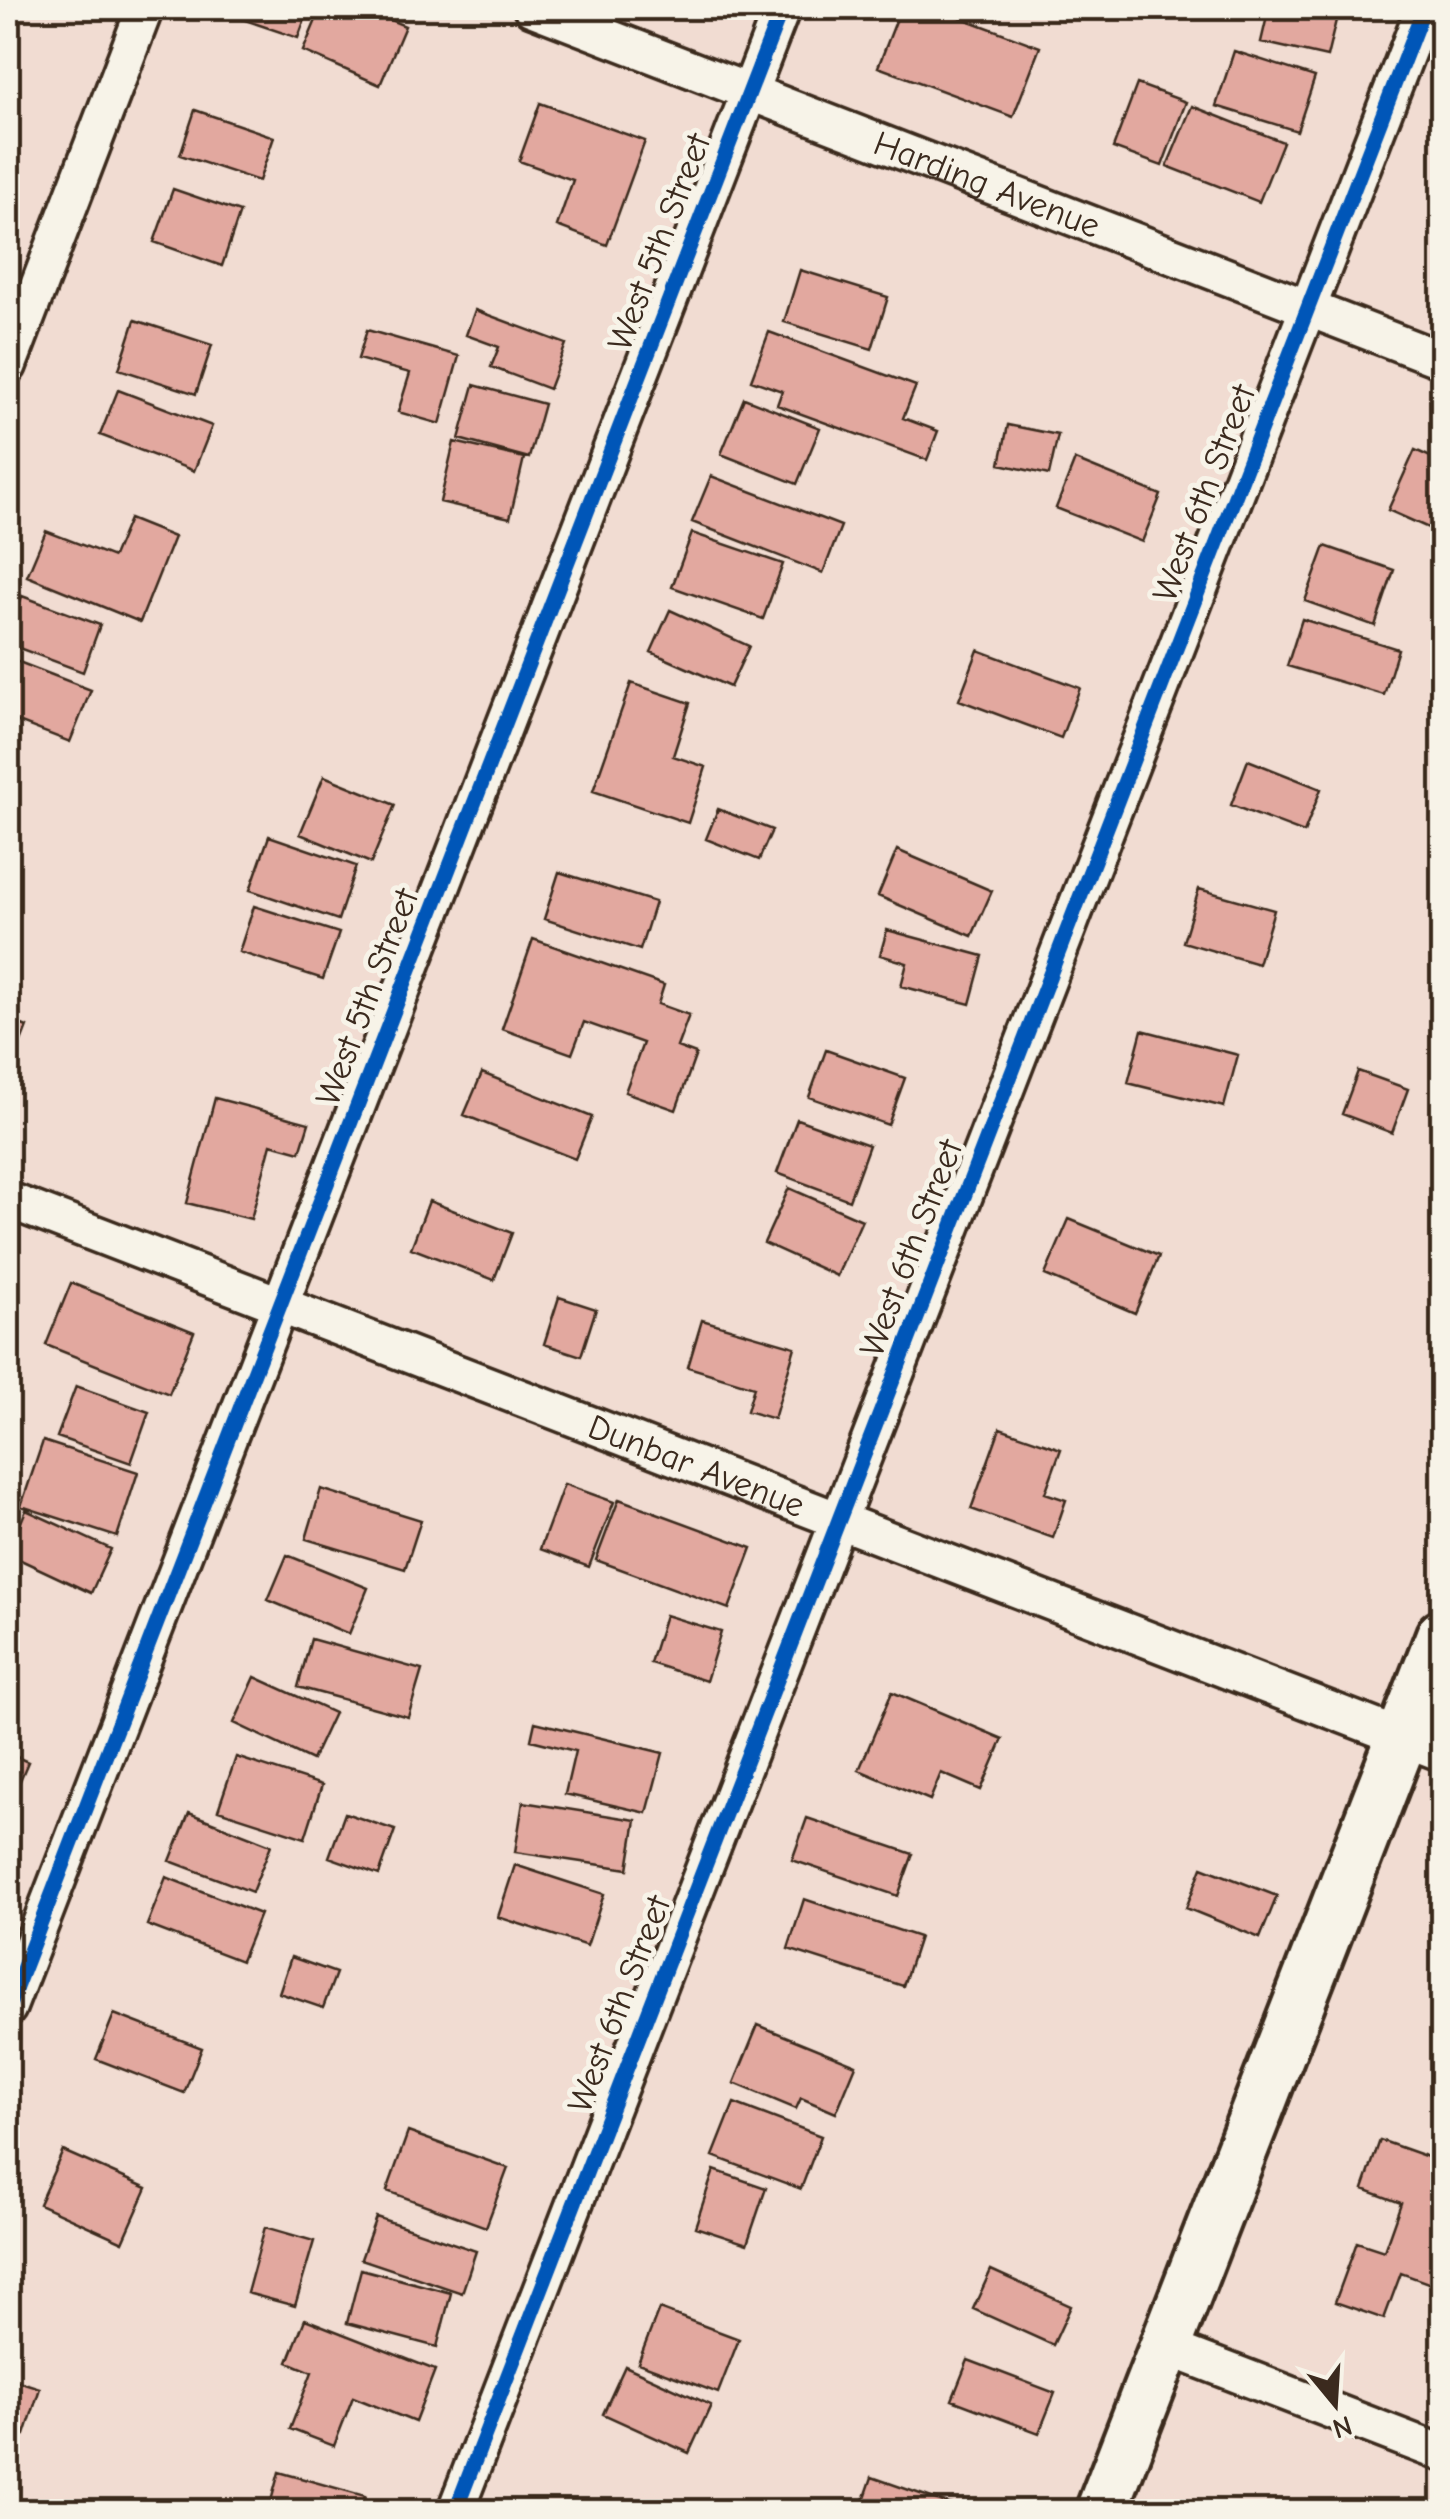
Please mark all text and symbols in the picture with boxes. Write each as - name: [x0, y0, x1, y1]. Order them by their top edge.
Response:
- street label: Harding Avenue: [868, 122, 1106, 246]
- street label: West 5th Street: [599, 127, 719, 356]
- street label: West 6th Street: [1144, 378, 1264, 607]
- street label: West 5th Street: [307, 882, 427, 1111]
- street label: West 6th Street: [851, 1133, 971, 1362]
- street label: Dunbar Avenue: [583, 1405, 810, 1526]
- street label: West 6th Street: [559, 1889, 679, 2118]
- north arrow: [1285, 2354, 1385, 2454]
- text: N: [1329, 2409, 1356, 2445]

